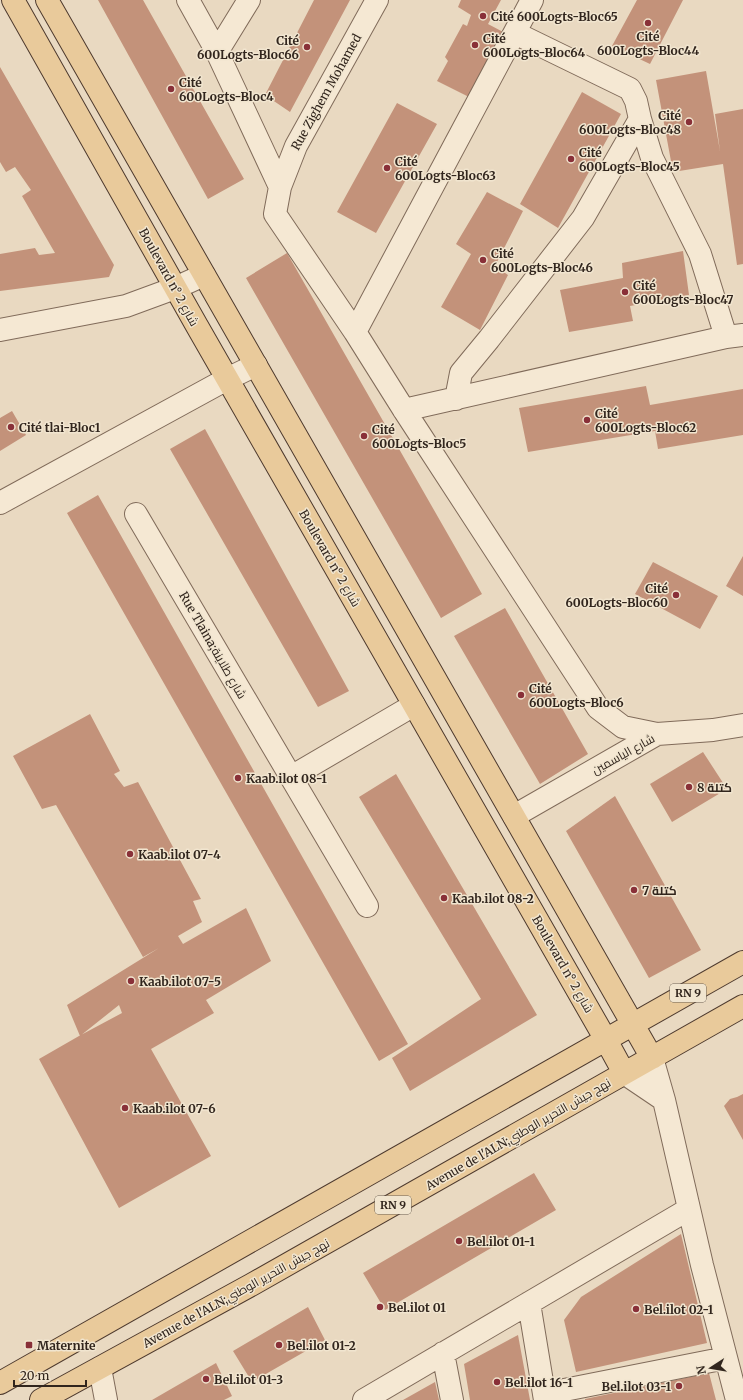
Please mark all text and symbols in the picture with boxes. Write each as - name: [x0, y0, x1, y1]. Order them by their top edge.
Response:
- place label: Cité 600Logts-Bloc65: [491, 9, 618, 24]
- marker: Cité 600Logts-Bloc65: [478, 11, 488, 21]
- marker: Cité 600Logts-Bloc44: [643, 18, 653, 28]
- place label: Cité 600Logts-Bloc44: [597, 29, 699, 58]
- street label: Rue Zighem Mohamed: [288, 31, 364, 153]
- place label: Cité 600Logts-Bloc64: [483, 31, 586, 60]
- place label: Cité 600Logts-Bloc66: [197, 33, 300, 62]
- marker: Cité 600Logts-Bloc64: [470, 40, 480, 50]
- marker: Cité 600Logts-Bloc66: [302, 42, 312, 52]
- place label: Cité 600Logts-Bloc4: [179, 75, 274, 104]
- marker: Cité 600Logts-Bloc4: [166, 84, 176, 94]
- place label: Cité 600Logts-Bloc48: [579, 108, 682, 137]
- marker: Cité 600Logts-Bloc48: [684, 117, 694, 127]
- place label: Cité 600Logts-Bloc45: [579, 145, 680, 174]
- place label: Cité 600Logts-Bloc63: [395, 154, 496, 183]
- marker: Cité 600Logts-Bloc45: [566, 154, 576, 164]
- marker: Cité 600Logts-Bloc63: [382, 163, 392, 173]
- street label: Boulevard n° شارع 2: [135, 225, 202, 329]
- place label: Cité 600Logts-Bloc46: [491, 246, 593, 275]
- marker: Cité 600Logts-Bloc46: [478, 255, 488, 265]
- place label: Cité 600Logts-Bloc47: [633, 278, 733, 307]
- marker: Cité 600Logts-Bloc47: [620, 287, 630, 297]
- place label: Cité 600Logts-Bloc62: [595, 406, 696, 435]
- marker: Cité 600Logts-Bloc62: [582, 415, 592, 425]
- place label: Cité tlai-Bloc1: [19, 420, 101, 435]
- marker: Cité tlai-Bloc1: [6, 422, 16, 432]
- place label: Cité 600Logts-Bloc5: [372, 422, 466, 451]
- marker: Cité 600Logts-Bloc5: [359, 431, 369, 441]
- street label: Boulevard n° شارع 2: [295, 507, 364, 610]
- place label: Cité 600Logts-Bloc60: [565, 581, 669, 610]
- street label: Rue Tlaina;شارع طلاينة: [175, 589, 250, 702]
- marker: Cité 600Logts-Bloc60: [671, 590, 681, 600]
- place label: Cité 600Logts-Bloc6: [529, 681, 624, 710]
- marker: Cité 600Logts-Bloc6: [516, 690, 526, 700]
- street label: شارع الياسمين: [589, 731, 658, 778]
- place label: Kaab.ilot 08-1: [246, 771, 327, 786]
- marker: Kaab.ilot 08-1: [233, 773, 243, 783]
- place label: كتلة 8: [697, 780, 732, 795]
- marker: كتلة 8: [684, 782, 694, 792]
- place label: Kaab.ilot 07-4: [138, 847, 221, 862]
- marker: Kaab.ilot 07-4: [125, 849, 135, 859]
- place label: كتلة 7: [642, 883, 677, 898]
- marker: كتلة 7: [629, 885, 639, 895]
- place label: Kaab.ilot 08-2: [452, 891, 534, 906]
- marker: Kaab.ilot 08-2: [439, 893, 449, 903]
- street label: Boulevard n° شارع 2: [528, 913, 597, 1016]
- place label: Kaab.ilot 07-5: [139, 974, 221, 989]
- marker: Kaab.ilot 07-5: [126, 976, 136, 986]
- road number: RN 9: [670, 984, 706, 1002]
- street label: Avenue de l'ALN;نهج جيش التحرير الوطني: [422, 1075, 615, 1196]
- place label: Kaab.ilot 07-6: [133, 1101, 216, 1116]
- marker: Kaab.ilot 07-6: [120, 1103, 130, 1113]
- road number: RN 9: [375, 1196, 411, 1214]
- place label: Bel.ilot 01-1: [467, 1234, 535, 1249]
- street label: Avenue de l'ALN;نهج جيش التحرير الوطني: [139, 1235, 333, 1354]
- marker: Bel.ilot 01-1: [454, 1236, 464, 1246]
- place label: Bel.ilot 01: [388, 1300, 446, 1315]
- marker: Bel.ilot 01: [375, 1302, 385, 1312]
- place label: Bel.ilot 02-1: [644, 1302, 714, 1317]
- marker: Bel.ilot 02-1: [631, 1304, 641, 1314]
- place label: Maternite: [37, 1338, 96, 1353]
- place label: Bel.ilot 01-2: [287, 1338, 356, 1353]
- marker: Maternite: [24, 1340, 34, 1350]
- marker: Bel.ilot 01-2: [274, 1340, 284, 1350]
- north arrow: [691, 1348, 731, 1388]
- scale bar: [14, 1362, 86, 1388]
- text: N: [693, 1364, 709, 1376]
- text: 20 m: [20, 1368, 49, 1383]
- place label: Bel.ilot 01-3: [214, 1372, 283, 1387]
- marker: Bel.ilot 01-3: [201, 1374, 211, 1384]
- place label: Bel.ilot 16-1: [505, 1375, 573, 1390]
- marker: Bel.ilot 16-1: [492, 1377, 502, 1387]
- place label: Bel.ilot 03-1: [602, 1379, 671, 1394]
- marker: Bel.ilot 03-1: [674, 1381, 684, 1391]

